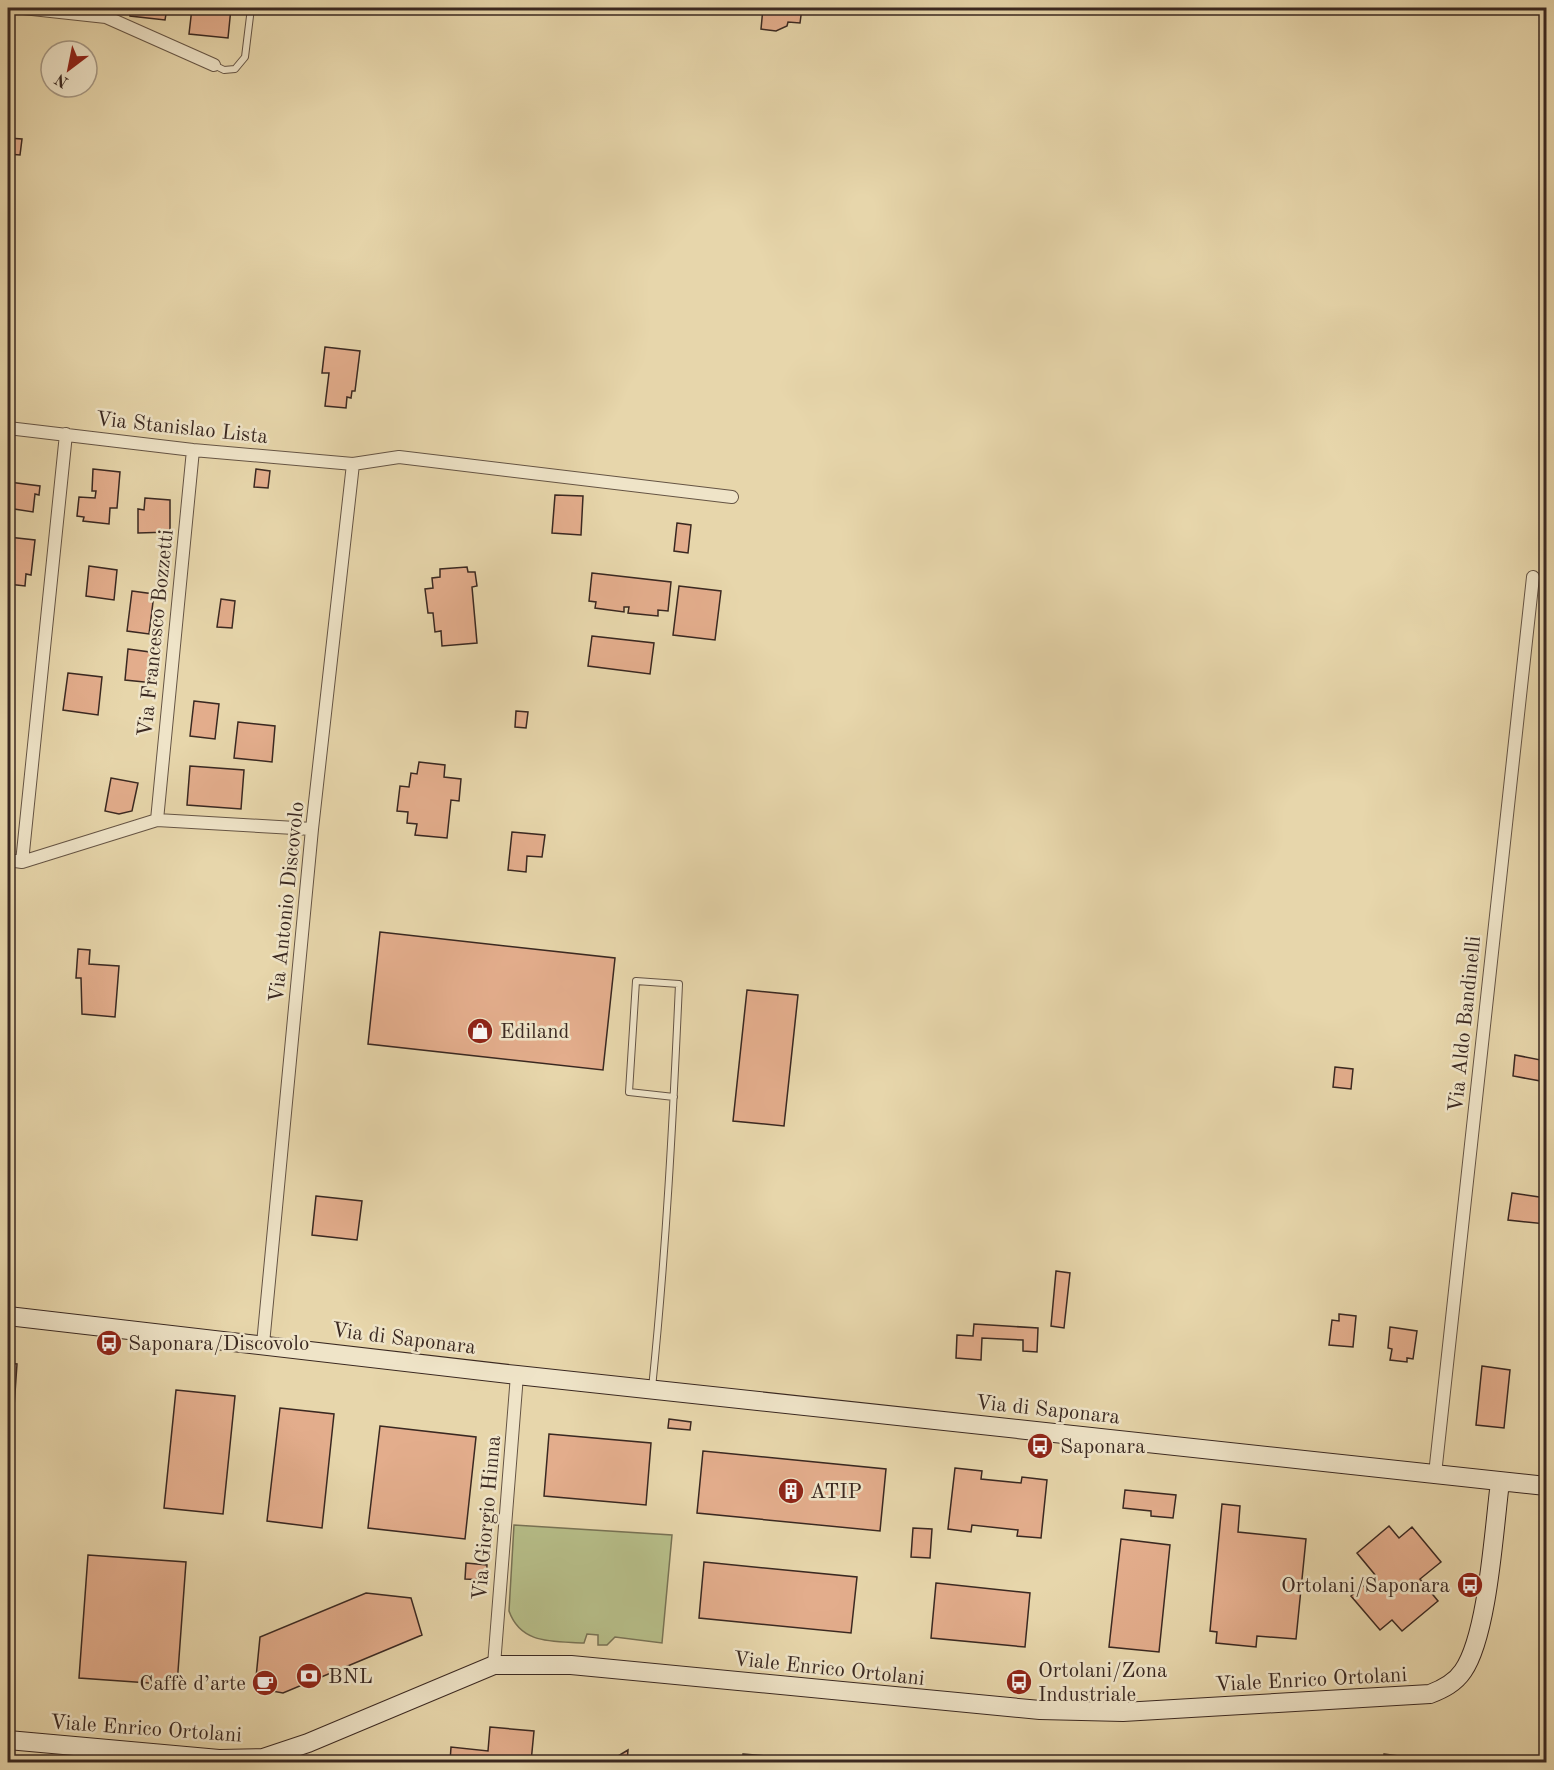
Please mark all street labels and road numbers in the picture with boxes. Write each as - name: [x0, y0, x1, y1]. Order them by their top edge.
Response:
- street label: Via Stanislao Lista: [95, 409, 269, 448]
- street label: Via Francesco Bozzetti: [135, 528, 178, 738]
- street label: Via Antonio Discovolo: [266, 801, 308, 1004]
- street label: Via Aldo Bandinelli: [1446, 935, 1485, 1113]
- street label: Via di Saponara: [331, 1320, 477, 1359]
- street label: Via di Saponara: [975, 1392, 1121, 1429]
- street label: Via Giorgio Hinna: [470, 1435, 505, 1602]
- street label: Viale Enrico Ortolani: [732, 1649, 926, 1690]
- street label: Viale Enrico Ortolani: [1215, 1665, 1408, 1696]
- street label: Viale Enrico Ortolani: [49, 1712, 243, 1747]

